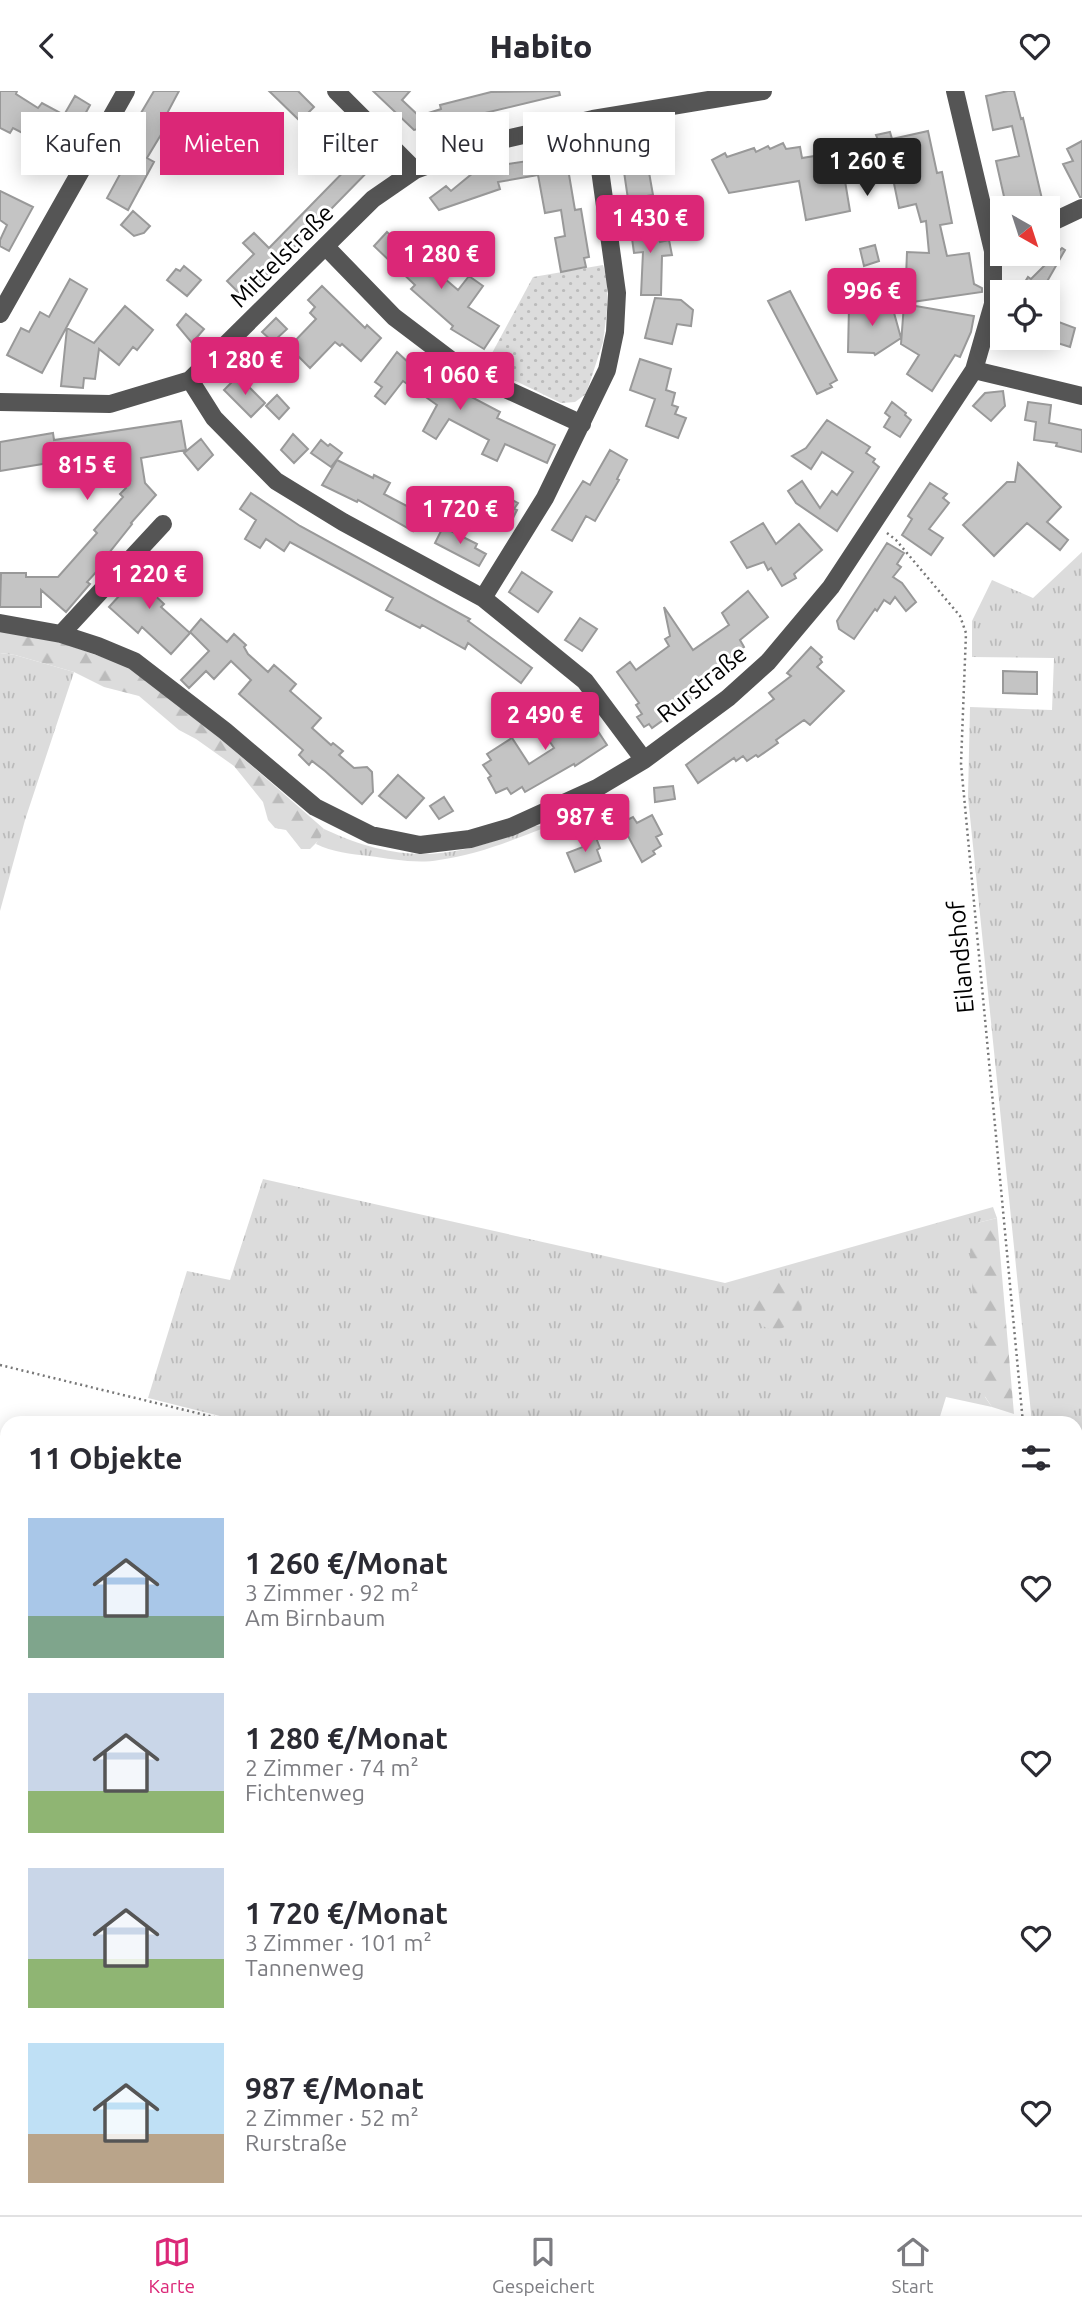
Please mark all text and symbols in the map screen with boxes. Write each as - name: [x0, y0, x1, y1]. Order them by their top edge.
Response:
- icon: back: [28, 27, 66, 65]
- icon: heart: [1016, 27, 1054, 65]
- text: Habito: [490, 28, 592, 64]
- chip: Kaufen: [21, 112, 146, 175]
- chip: Mieten: [160, 112, 284, 175]
- chip: Filter: [298, 112, 402, 175]
- chip: Neu: [416, 112, 509, 175]
- chip: Wohnung: [523, 112, 675, 175]
- pin: 1 260 €: [802, 139, 932, 198]
- text: 1 260 €: [829, 148, 905, 173]
- pin: 1 430 €: [585, 195, 715, 255]
- north arrow: [990, 196, 1060, 266]
- map controls: [990, 196, 1060, 350]
- street label: Mittelstraße: [225, 199, 339, 313]
- text: 1 430 €: [612, 205, 688, 230]
- pin: 1 280 €: [376, 231, 506, 291]
- text: 1 280 €: [403, 241, 479, 266]
- pin: 996 €: [823, 268, 921, 328]
- text: 996 €: [843, 278, 901, 303]
- button: locate: [990, 280, 1060, 350]
- pin: 1 280 €: [180, 337, 310, 397]
- text: 1 280 €: [207, 347, 283, 372]
- pin: 1 060 €: [395, 353, 525, 412]
- text: 1 060 €: [422, 362, 498, 387]
- pin: 815 €: [38, 443, 136, 502]
- text: 815 €: [58, 452, 116, 477]
- pin: 1 720 €: [395, 487, 525, 546]
- text: 1 720 €: [422, 496, 498, 521]
- pin: 1 220 €: [84, 552, 214, 611]
- text: 1 220 €: [111, 561, 187, 586]
- street label: Rurstraße: [652, 640, 752, 728]
- pin: 2 490 €: [480, 693, 610, 752]
- text: 2 490 €: [507, 702, 583, 727]
- pin: 987 €: [536, 795, 634, 854]
- text: 987 €: [556, 804, 614, 829]
- street label: Eilandshof: [942, 899, 979, 1015]
- icon: filters: [1017, 1439, 1055, 1477]
- text: 11 Objekte: [28, 1441, 183, 1475]
- icon: home: [84, 1546, 168, 1630]
- text: 1 260 €/Monat: [245, 1546, 448, 1580]
- icon: heart: [1017, 1569, 1055, 1607]
- text: 3 Zimmer · 92 m²: [245, 1580, 419, 1605]
- text: Am Birnbaum: [245, 1605, 385, 1630]
- icon: home: [84, 1721, 168, 1805]
- text: 1 280 €/Monat: [245, 1721, 448, 1755]
- icon: heart: [1017, 1744, 1055, 1782]
- text: 2 Zimmer · 74 m²: [245, 1755, 419, 1780]
- text: Fichtenweg: [245, 1780, 365, 1805]
- icon: home: [84, 1896, 168, 1980]
- text: 1 720 €/Monat: [245, 1896, 448, 1930]
- icon: heart: [1017, 1919, 1055, 1957]
- text: 3 Zimmer · 101 m²: [245, 1930, 432, 1955]
- text: Tannenweg: [245, 1955, 365, 1980]
- icon: home: [84, 2071, 168, 2155]
- text: 987 €/Monat: [245, 2071, 424, 2105]
- icon: heart: [1017, 2094, 1055, 2132]
- text: 2 Zimmer · 52 m²: [245, 2105, 419, 2130]
- text: Rurstraße: [245, 2130, 347, 2155]
- tab: Karte: [149, 2233, 195, 2297]
- tab: Gespeichert: [492, 2233, 595, 2297]
- tab: Start: [892, 2233, 933, 2297]

